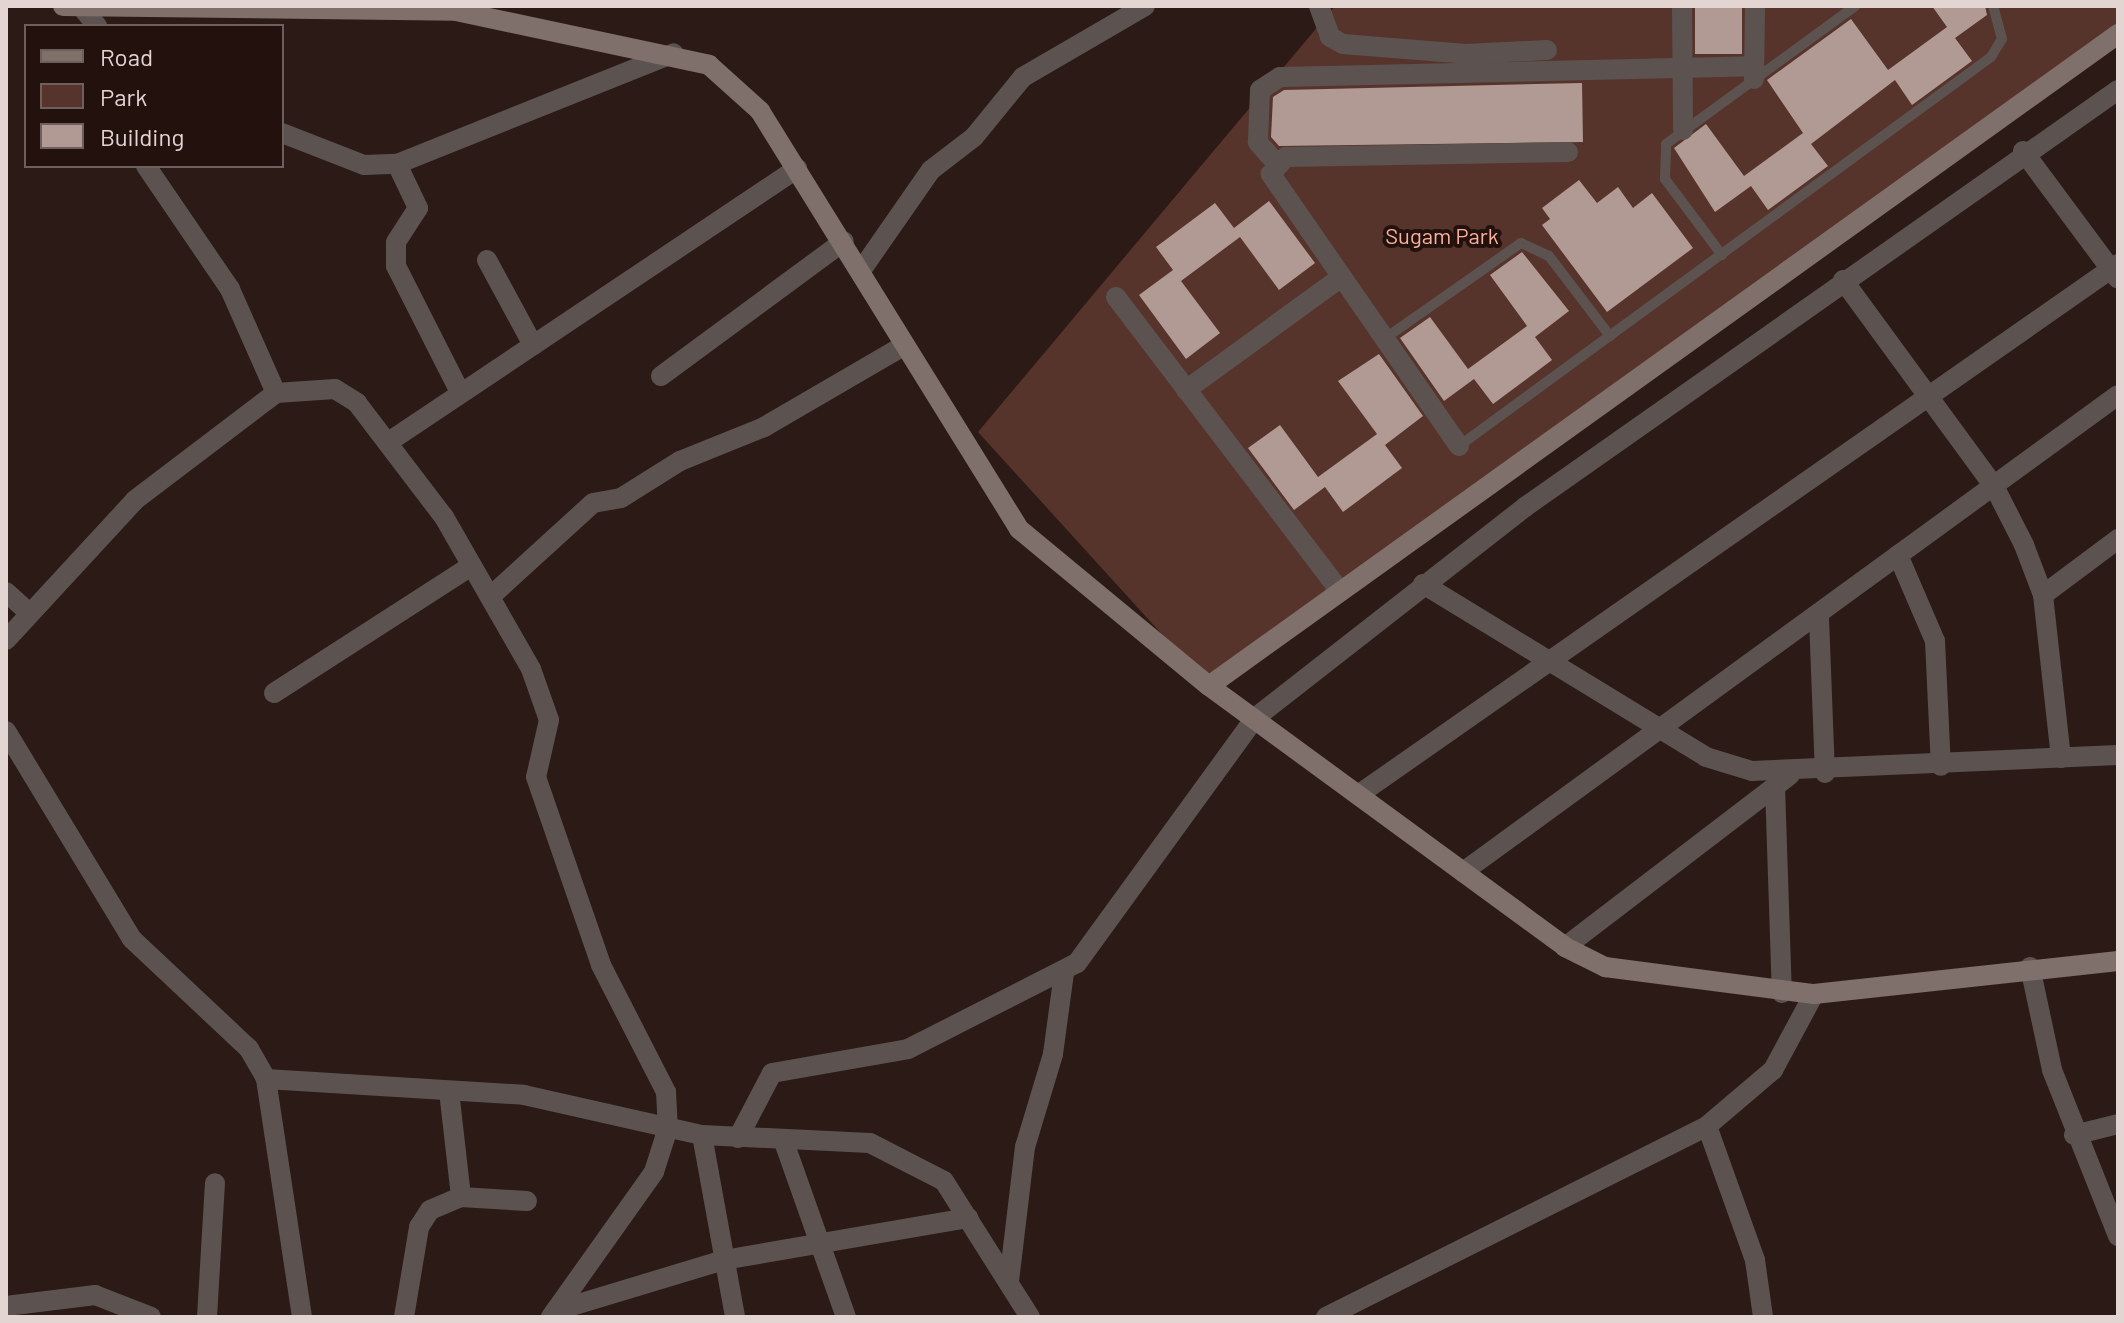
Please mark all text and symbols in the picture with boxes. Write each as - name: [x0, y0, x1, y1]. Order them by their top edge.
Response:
- legend: [24, 24, 284, 168]
- text: Road: [100, 42, 153, 71]
- text: Park: [100, 82, 147, 111]
- text: Building: [100, 122, 184, 151]
- park label: Sugam Park: [1385, 223, 1499, 249]

